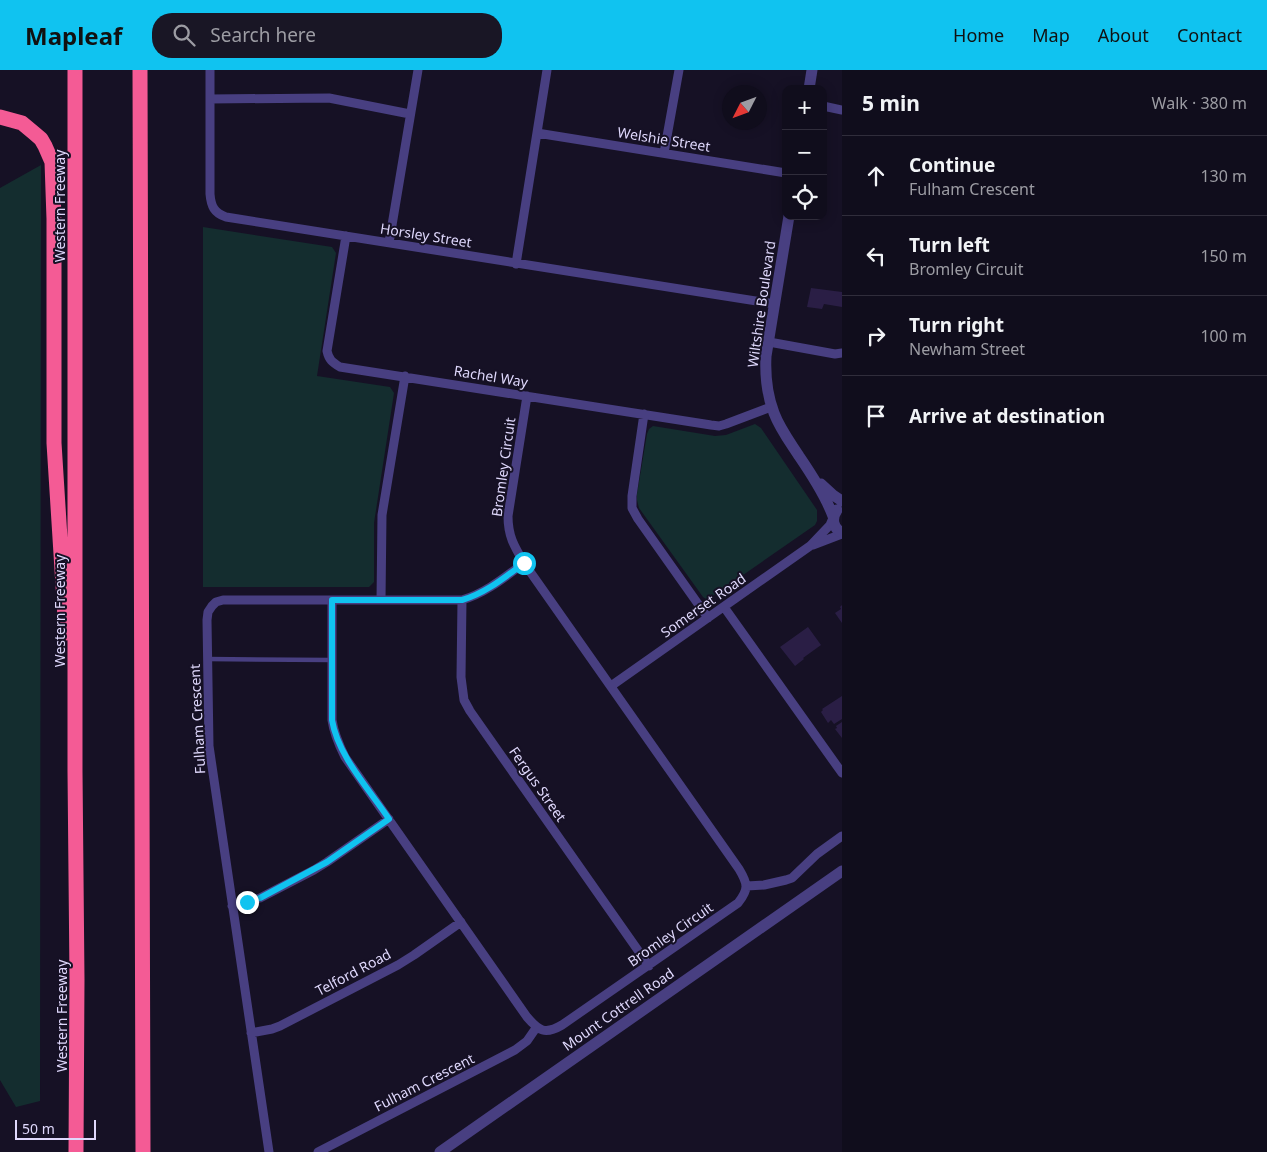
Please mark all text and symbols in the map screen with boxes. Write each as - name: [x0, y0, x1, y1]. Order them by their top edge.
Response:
- search box: [152, 13, 502, 58]
- text: Mapleaf: [25, 19, 122, 52]
- icon: search: [170, 21, 198, 49]
- text: Search here: [210, 22, 316, 48]
- text: Home: [953, 23, 1004, 47]
- text: Map: [1032, 23, 1070, 47]
- text: About: [1098, 23, 1149, 47]
- text: Contact: [1177, 23, 1242, 47]
- north arrow: [722, 85, 767, 130]
- map controls: [782, 85, 827, 220]
- button: +: [782, 85, 827, 130]
- text: 5 min: [862, 89, 920, 117]
- text: Walk · 380 m: [1152, 92, 1247, 114]
- street label: Welshie Street: [616, 122, 712, 156]
- button: −: [782, 130, 827, 175]
- street label: Western Freeway: [50, 149, 69, 262]
- text: Continue: [909, 152, 995, 178]
- icon: ahead: [862, 162, 890, 190]
- text: 130 m: [1200, 165, 1247, 187]
- button: locate: [782, 175, 827, 220]
- text: Fulham Crescent: [909, 178, 1035, 200]
- street label: Horsley Street: [379, 218, 473, 252]
- text: Turn left: [909, 232, 990, 258]
- street label: Wiltshire Boulevard: [743, 239, 779, 369]
- icon: left: [862, 242, 890, 270]
- text: 150 m: [1200, 245, 1247, 267]
- text: Bromley Circuit: [909, 258, 1023, 280]
- text: Turn right: [909, 312, 1004, 338]
- icon: right: [862, 322, 890, 350]
- text: 100 m: [1200, 325, 1247, 347]
- text: Newham Street: [909, 338, 1025, 360]
- street label: Rachel Way: [453, 361, 530, 391]
- icon: arrive: [862, 402, 890, 430]
- text: Arrive at destination: [909, 403, 1105, 429]
- street label: Bromley Circuit: [487, 416, 519, 518]
- route start: [513, 552, 536, 575]
- street label: Western Freeway: [50, 554, 69, 667]
- street label: Somerset Road: [657, 569, 749, 641]
- street label: Fulham Crescent: [185, 664, 209, 774]
- street label: Fergus Street: [505, 743, 571, 825]
- route end: [236, 891, 259, 914]
- street label: Bromley Circuit: [624, 897, 716, 971]
- street label: Telford Road: [312, 944, 394, 1000]
- street label: Western Freeway: [52, 959, 71, 1072]
- street label: Mount Cottrell Road: [558, 963, 678, 1055]
- street label: Fulham Crescent: [371, 1049, 477, 1115]
- scale bar: [15, 1117, 96, 1140]
- text: 50 m: [22, 1119, 55, 1138]

